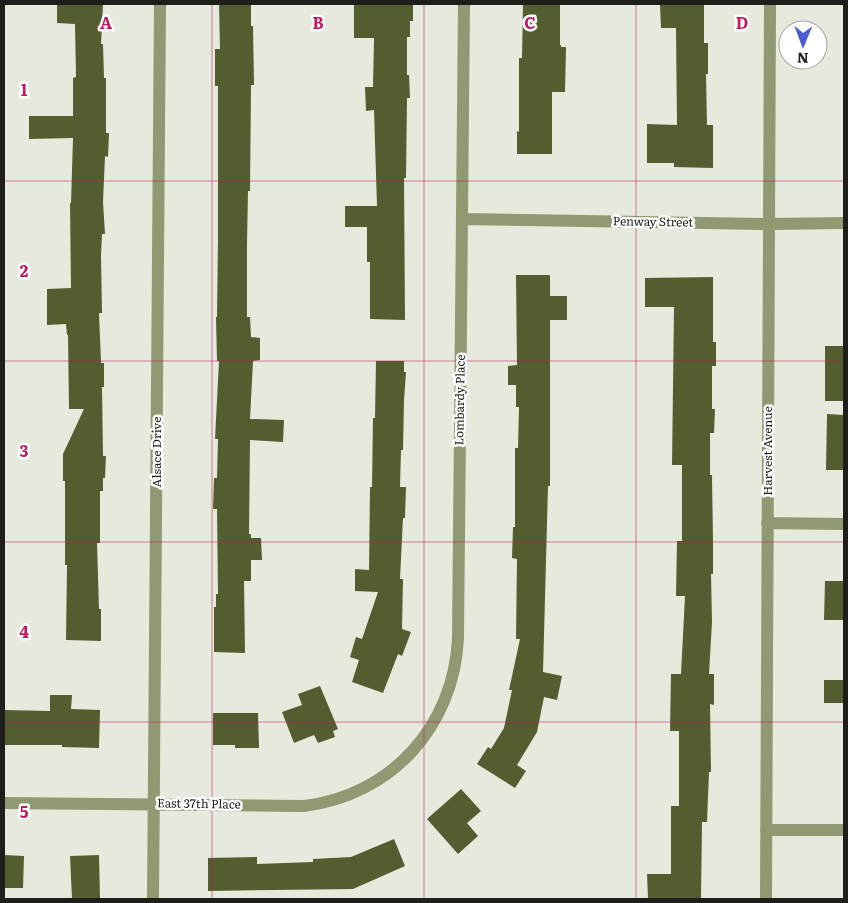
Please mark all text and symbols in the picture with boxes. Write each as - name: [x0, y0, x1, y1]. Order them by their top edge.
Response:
- text: A: [100, 10, 112, 34]
- text: B: [312, 10, 324, 34]
- text: C: [524, 10, 536, 34]
- text: D: [736, 10, 748, 34]
- north arrow: [778, 20, 828, 70]
- text: N: [796, 49, 809, 69]
- text: 1: [21, 77, 28, 101]
- street label: Penway Street: [613, 211, 694, 231]
- text: 2: [20, 258, 29, 282]
- street label: Lombardy Place: [449, 354, 469, 446]
- street label: Harvest Avenue: [758, 406, 776, 496]
- street label: Alsace Drive: [147, 417, 165, 487]
- text: 3: [20, 438, 29, 462]
- text: 4: [19, 619, 29, 643]
- street label: East 37th Place: [157, 793, 241, 813]
- text: 5: [20, 799, 29, 823]

